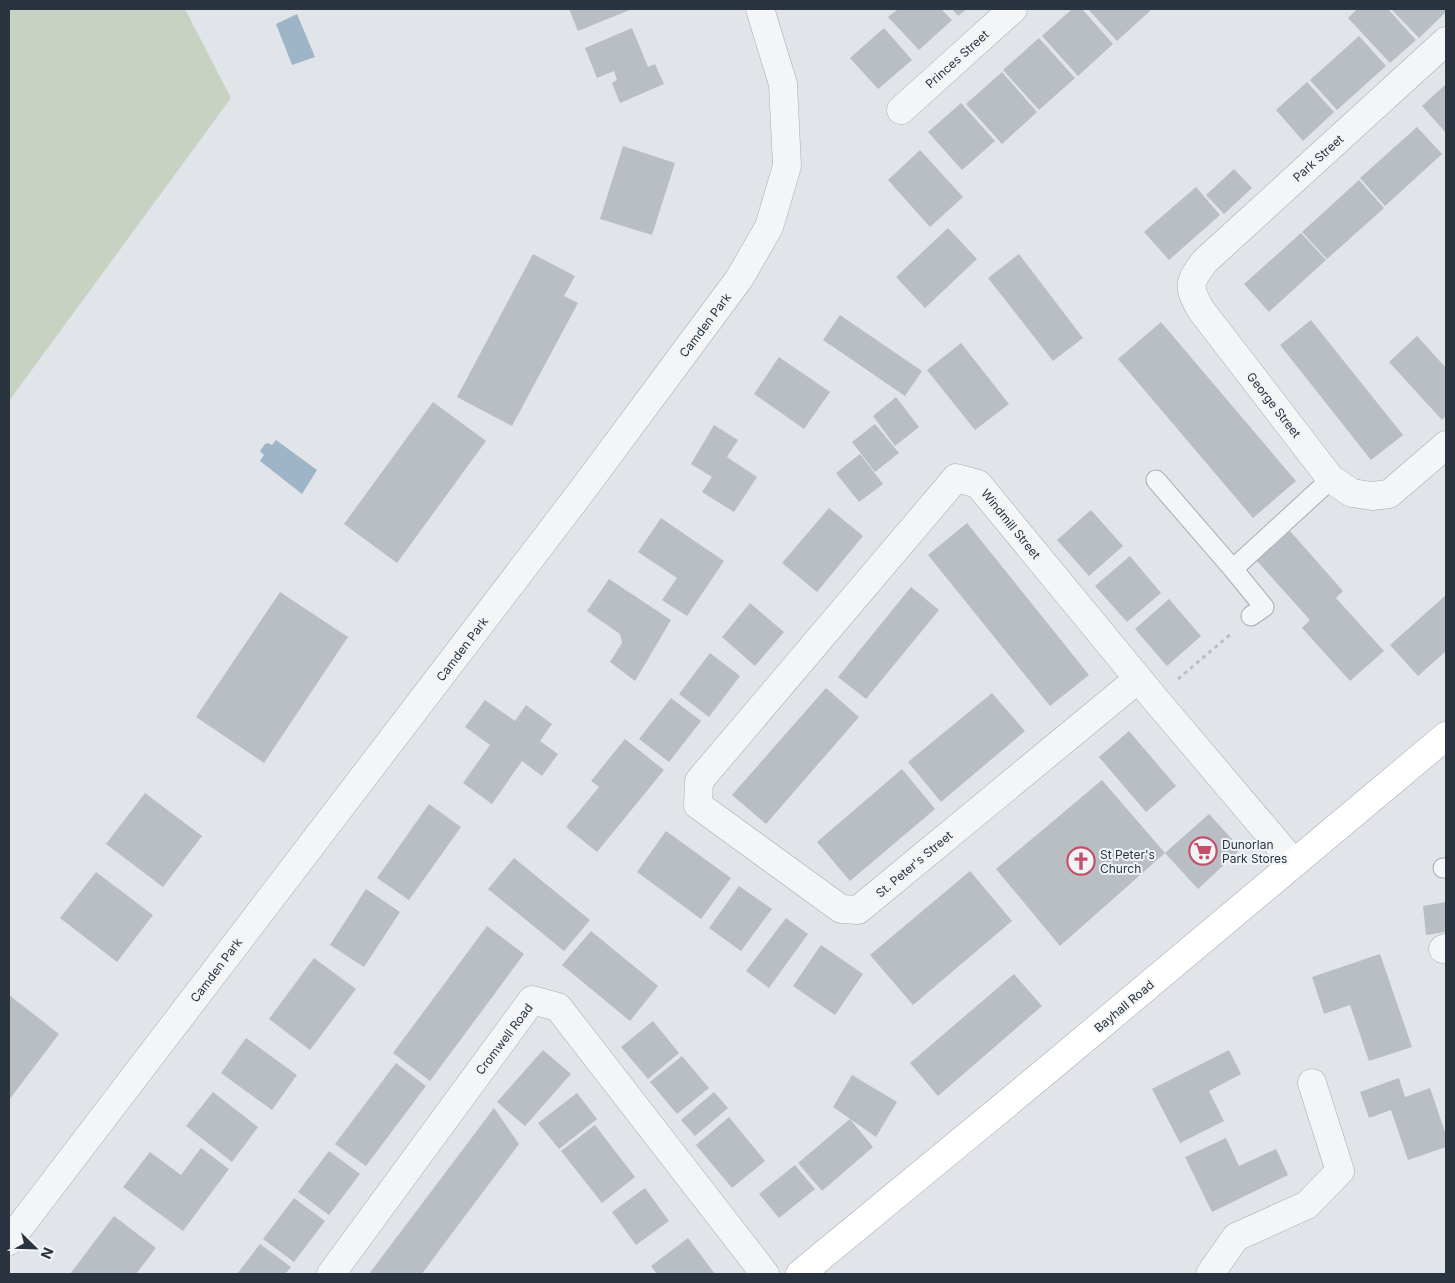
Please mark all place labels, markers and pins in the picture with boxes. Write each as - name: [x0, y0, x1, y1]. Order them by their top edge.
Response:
- supermarket icon: Dunorlan Park Stores: [1188, 836, 1218, 866]
- place label: Dunorlan Park Stores: [1222, 837, 1287, 866]
- church icon: St Peter's Church: [1066, 846, 1096, 876]
- place label: St Peter's Church: [1100, 847, 1155, 876]

